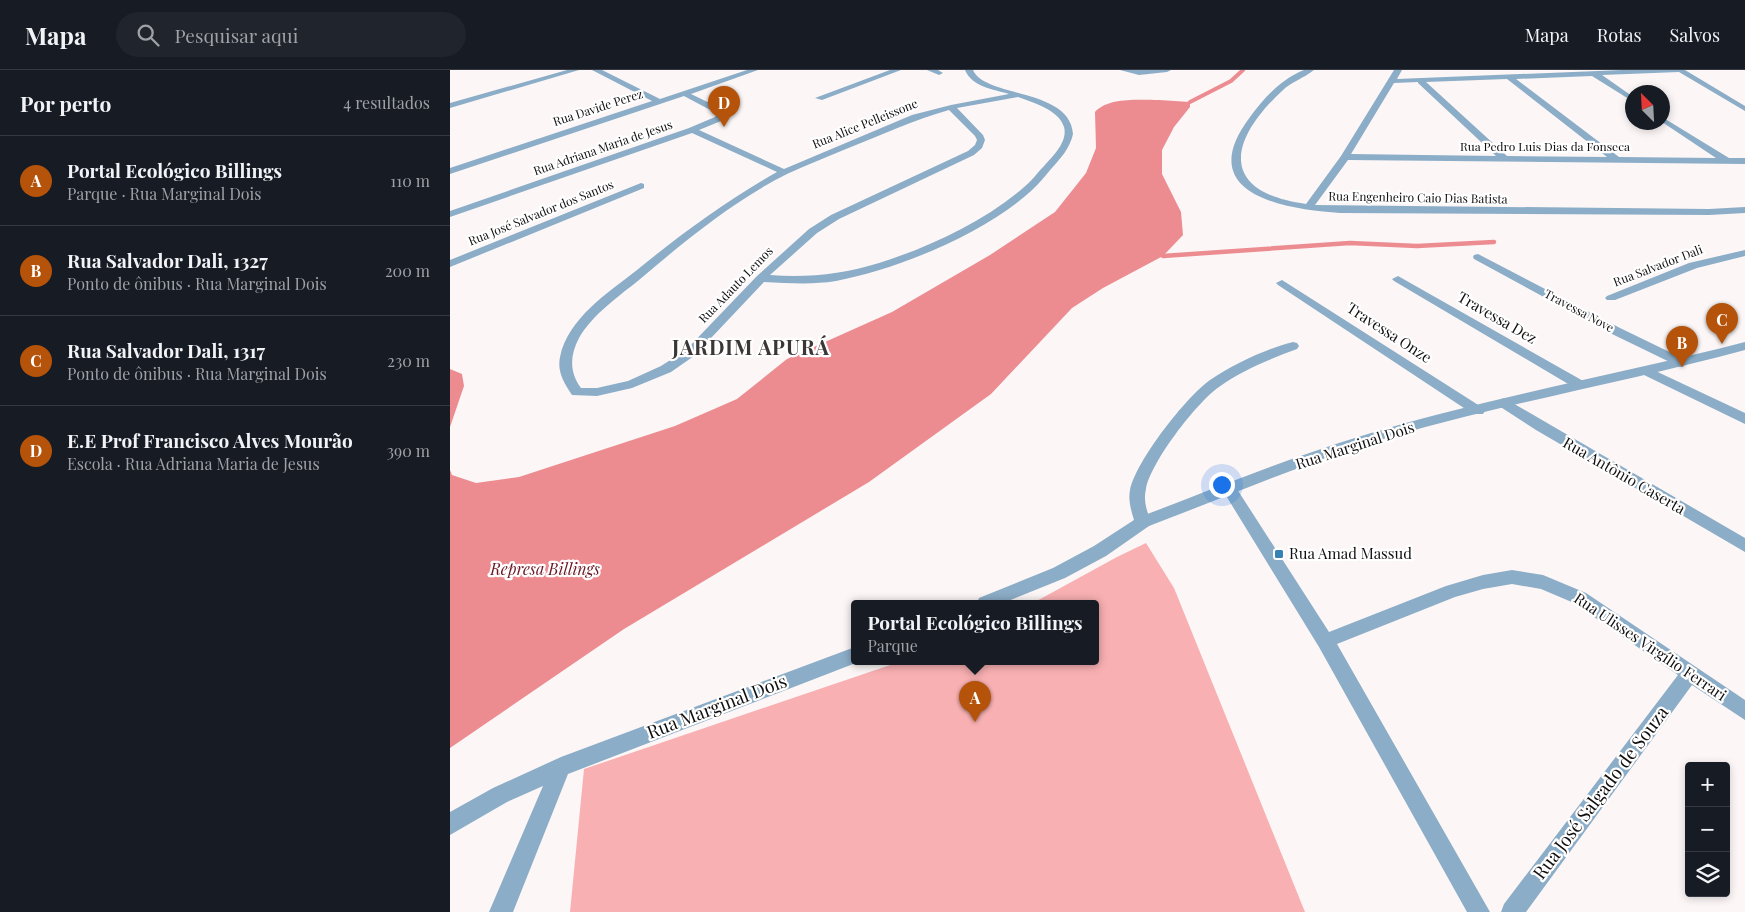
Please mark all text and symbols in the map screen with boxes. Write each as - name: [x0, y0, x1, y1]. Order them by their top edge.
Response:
- search box: [116, 12, 466, 57]
- text: Mapa: [25, 19, 86, 51]
- icon: search: [134, 21, 162, 49]
- text: Pesquisar aqui: [174, 22, 298, 48]
- text: Mapa: [1525, 23, 1569, 47]
- text: Rotas: [1597, 23, 1642, 47]
- text: Salvos: [1670, 23, 1720, 47]
- street label: Rua Davide Perez: [551, 85, 645, 129]
- north arrow: [1625, 85, 1670, 130]
- pin: D: [708, 86, 740, 127]
- text: Por perto: [20, 89, 111, 117]
- text: 4 resultados: [343, 92, 430, 113]
- street label: Rua Alice Pelleissone: [810, 95, 920, 152]
- street label: Rua Adriana Maria de Jesus: [531, 116, 674, 178]
- street label: Rua Pedro Luis Dias da Fonseca: [1460, 138, 1630, 154]
- text: Portal Ecológico Billings: [67, 157, 282, 183]
- text: A: [31, 170, 41, 191]
- text: 110 m: [390, 170, 430, 191]
- street label: Rua José Salvador dos Santos: [466, 176, 616, 249]
- text: Parque · Rua Marginal Dois: [67, 183, 261, 204]
- street label: Rua Engenheiro Caio Dias Batista: [1328, 187, 1508, 207]
- street label: Rua Salvador Dali: [1611, 241, 1705, 289]
- street label: Rua Adauto Lemos: [695, 243, 776, 326]
- text: Rua Salvador Dali, 1327: [67, 247, 268, 273]
- text: B: [31, 260, 41, 281]
- text: 200 m: [385, 260, 430, 281]
- text: Ponto de ônibus · Rua Marginal Dois: [67, 273, 327, 294]
- street label: Travessa Nove: [1542, 285, 1617, 335]
- street label: Travessa Dez: [1454, 286, 1541, 348]
- street label: Travessa Onze: [1343, 297, 1436, 367]
- pin: C: [1706, 303, 1738, 344]
- pin: B: [1666, 326, 1698, 367]
- district label: JARDIM APURÁ: [671, 333, 830, 360]
- text: Rua Salvador Dali, 1317: [67, 337, 265, 363]
- text: C: [30, 350, 42, 371]
- text: 230 m: [387, 350, 430, 371]
- text: Ponto de ônibus · Rua Marginal Dois: [67, 363, 327, 384]
- street label: Rua Marginal Dois: [1293, 416, 1417, 474]
- text: E.E Prof Francisco Alves Mourão: [67, 427, 353, 453]
- street label: Rua Antônio Caserta: [1560, 432, 1690, 518]
- text: D: [30, 440, 42, 461]
- text: 390 m: [387, 440, 430, 461]
- text: Escola · Rua Adriana Maria de Jesus: [67, 453, 320, 474]
- your location: [1209, 472, 1235, 498]
- place label: Rua Amad Massud: [1289, 543, 1412, 563]
- marker: Rua Amad Massud: [1273, 548, 1285, 560]
- water label: Represa Billings: [489, 558, 600, 579]
- street label: Rua Ulisses Virgílio Ferrari: [1570, 588, 1731, 705]
- popup: [851, 600, 1099, 665]
- text: Portal Ecológico Billings: [867, 609, 1083, 635]
- text: Parque: [867, 635, 918, 656]
- street label: Rua Marginal Dois: [643, 668, 790, 744]
- pin: A: [959, 681, 991, 722]
- street label: Rua José Salgado de Souza: [1527, 701, 1673, 884]
- map controls: [1685, 762, 1730, 897]
- button: +: [1685, 762, 1730, 807]
- button: −: [1685, 807, 1730, 852]
- button: layers: [1685, 852, 1730, 897]

